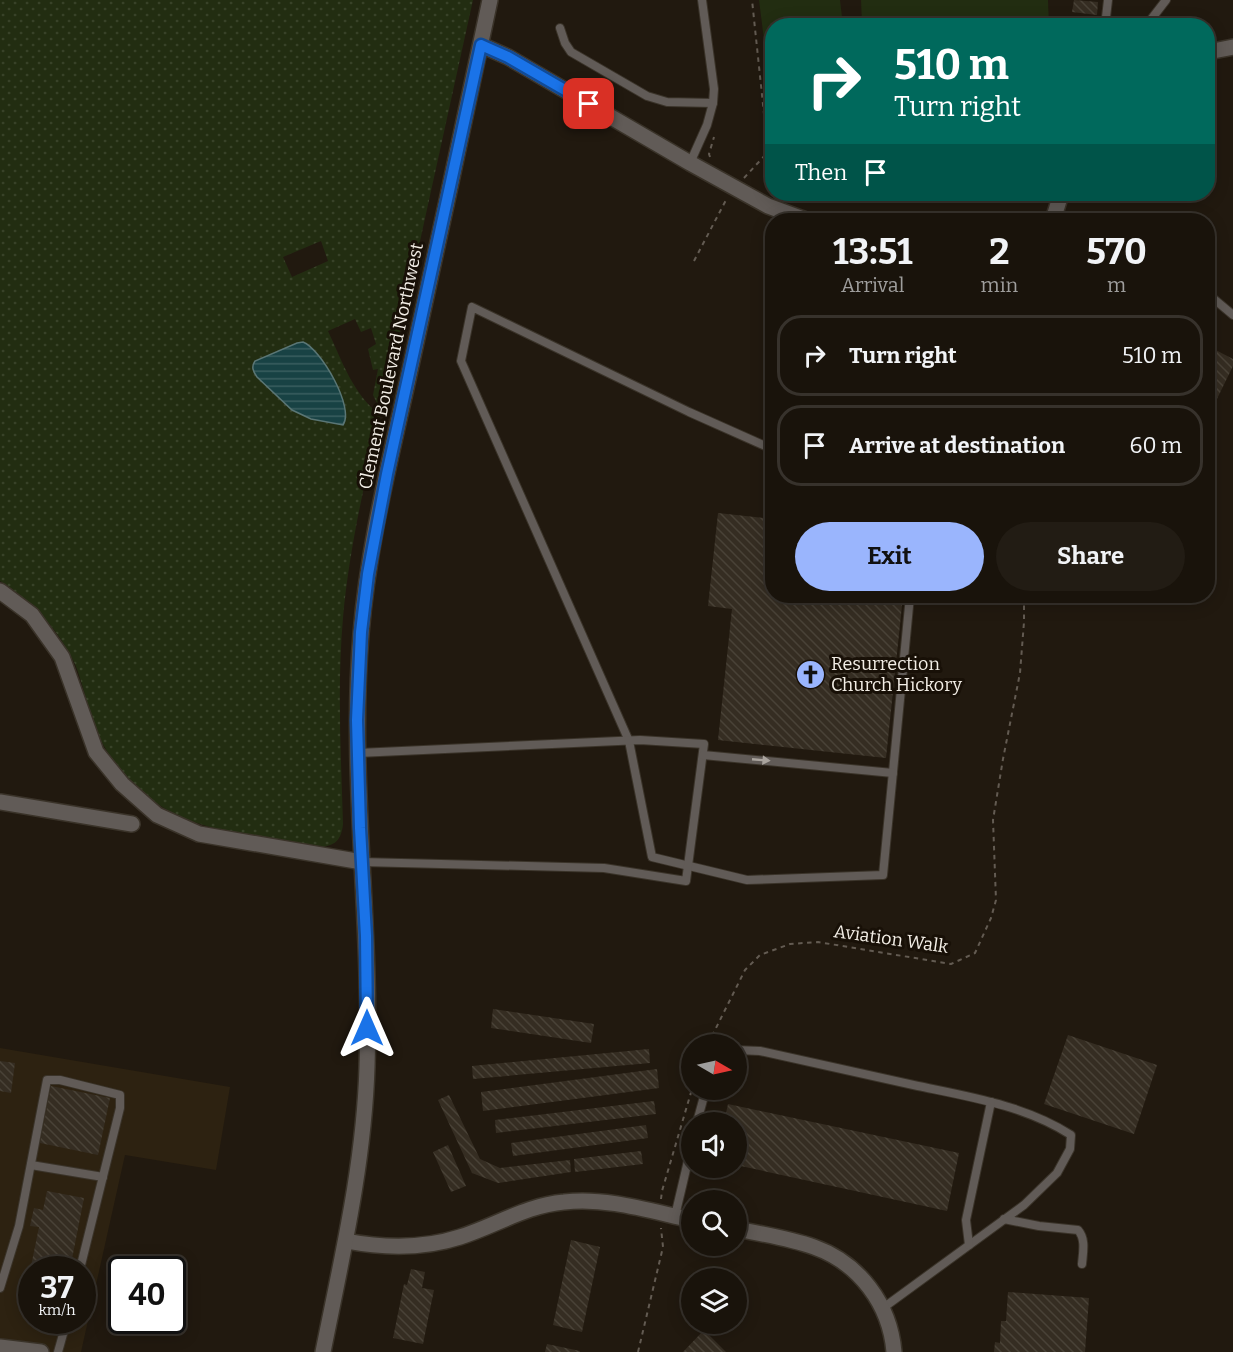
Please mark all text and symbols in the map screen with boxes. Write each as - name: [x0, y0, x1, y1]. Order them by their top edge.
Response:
- text: 510 m: [894, 40, 1009, 90]
- icon: right: [795, 42, 873, 120]
- pin: [563, 78, 614, 129]
- icon: arrive: [572, 87, 605, 120]
- text: Turn right: [894, 91, 1021, 123]
- icon: arrive: [859, 156, 892, 189]
- text: Then: [795, 159, 847, 186]
- text: 13:51: [833, 230, 913, 274]
- text: 2: [989, 230, 1010, 274]
- text: 570: [1086, 230, 1147, 274]
- street label: Clement Boulevard Northwest: [354, 240, 428, 491]
- text: Arrival: [841, 273, 904, 297]
- text: min: [981, 273, 1018, 297]
- text: m: [1107, 273, 1126, 297]
- icon: right: [798, 339, 831, 372]
- text: Turn right: [849, 342, 957, 369]
- text: 510 m: [1122, 342, 1182, 369]
- icon: arrive: [798, 429, 831, 462]
- text: Arrive at destination: [849, 432, 1065, 459]
- text: 60 m: [1130, 432, 1182, 459]
- button: Exit: [795, 522, 984, 591]
- button: Share: [996, 522, 1185, 591]
- place label: Resurrection Church Hickory: [831, 653, 962, 696]
- church icon: Resurrection Church Hickory: [794, 658, 826, 690]
- one-way arrow: [752, 755, 771, 765]
- street label: Aviation Walk: [832, 920, 951, 958]
- position arrow: [335, 996, 399, 1060]
- north arrow: [681, 1034, 747, 1100]
- map controls: [681, 1034, 747, 1334]
- button: sound: [681, 1112, 747, 1178]
- button: search: [681, 1190, 747, 1256]
- speed limit sign: 40: [108, 1256, 186, 1334]
- button: layers: [681, 1268, 747, 1334]
- text: 37: [40, 1270, 74, 1306]
- text: km/h: [38, 1301, 76, 1319]

